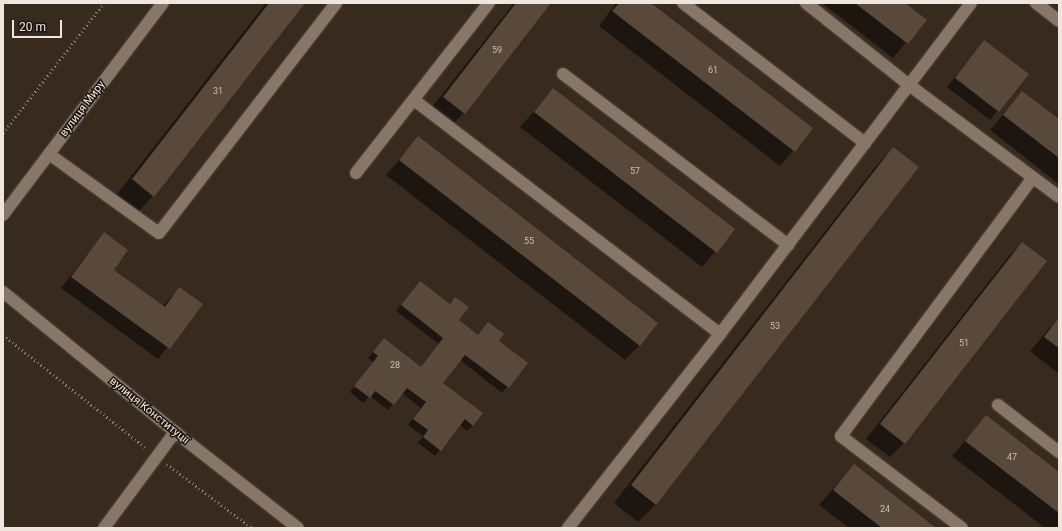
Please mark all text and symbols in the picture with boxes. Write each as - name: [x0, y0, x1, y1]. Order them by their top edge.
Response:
- scale bar: [14, 12, 64, 38]
- text: 20 m: [19, 20, 46, 34]
- house number: 59: [492, 45, 502, 55]
- house number: 61: [708, 65, 718, 75]
- street label: вулиця Миру: [58, 78, 108, 140]
- house number: 31: [213, 86, 223, 96]
- house number: 57: [630, 166, 640, 176]
- house number: 55: [524, 236, 534, 246]
- house number: 53: [770, 321, 780, 331]
- house number: 51: [959, 338, 969, 348]
- house number: 28: [390, 360, 400, 370]
- street label: вулиця Конституції: [107, 375, 191, 447]
- house number: 47: [1007, 452, 1017, 462]
- house number: 24: [880, 504, 890, 514]

